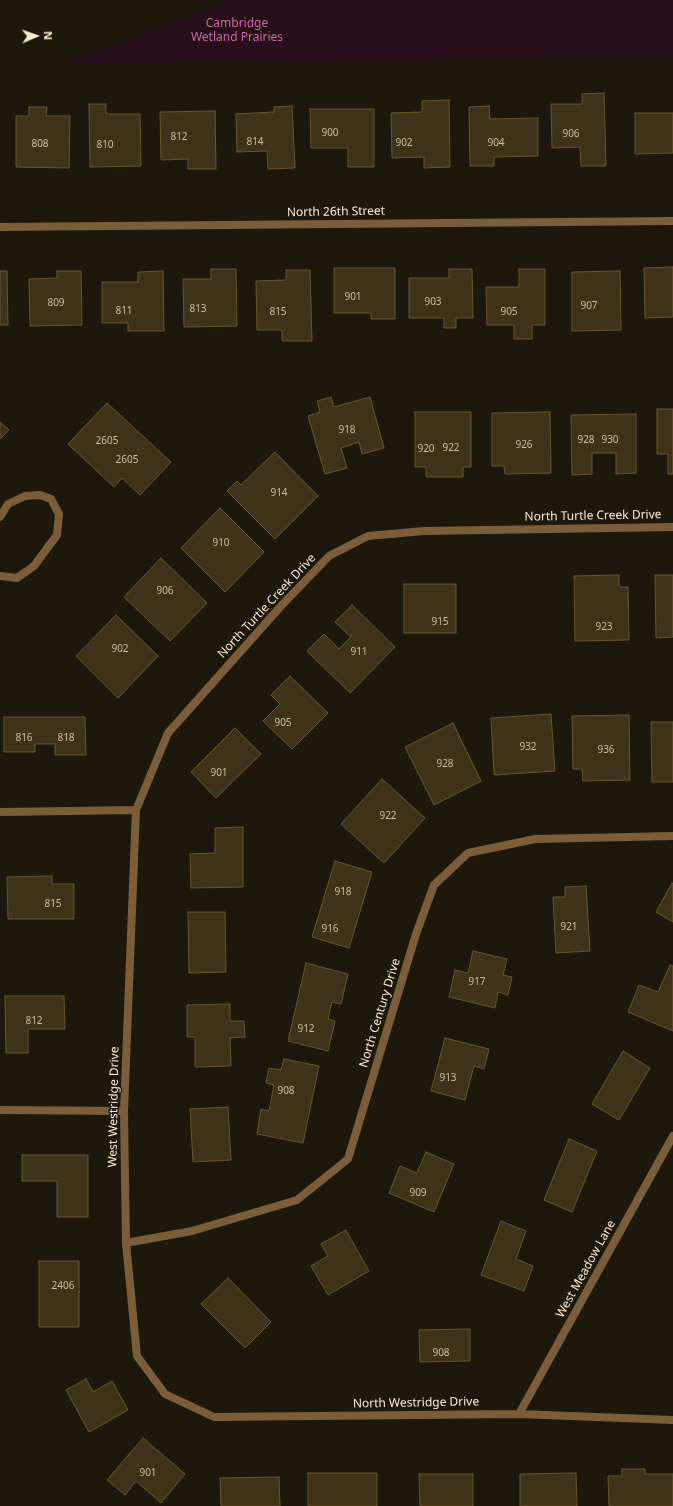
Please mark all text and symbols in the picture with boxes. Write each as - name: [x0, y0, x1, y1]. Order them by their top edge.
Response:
- north arrow: [16, 16, 56, 56]
- park label: Cambridge Wetland Prairies: [191, 17, 283, 45]
- text: N: [41, 31, 56, 40]
- house number: 900: [321, 127, 339, 139]
- house number: 906: [562, 128, 580, 140]
- house number: 812: [170, 131, 188, 143]
- house number: 814: [246, 136, 264, 148]
- house number: 902: [395, 137, 413, 149]
- house number: 904: [487, 137, 505, 149]
- house number: 808: [31, 138, 49, 150]
- house number: 810: [96, 139, 114, 151]
- street label: North 26th Street: [287, 204, 385, 220]
- house number: 901: [344, 291, 362, 303]
- house number: 903: [424, 296, 442, 308]
- house number: 809: [47, 297, 65, 309]
- house number: 907: [580, 300, 598, 312]
- house number: 813: [189, 303, 207, 315]
- house number: 811: [115, 305, 133, 317]
- house number: 815: [269, 306, 287, 318]
- house number: 905: [500, 306, 518, 318]
- house number: 918: [338, 424, 356, 436]
- house number: 928: [577, 434, 595, 446]
- house number: 930: [601, 434, 619, 446]
- house number: 2605: [96, 435, 118, 447]
- house number: 926: [515, 439, 533, 451]
- house number: 922: [442, 442, 460, 454]
- house number: 920: [417, 443, 435, 455]
- house number: 2605: [116, 454, 138, 466]
- house number: 914: [270, 487, 288, 499]
- street label: North Turtle Creek Drive: [524, 508, 662, 524]
- house number: 910: [212, 537, 230, 549]
- street label: North Turtle Creek Drive: [215, 551, 319, 661]
- house number: 906: [156, 585, 174, 597]
- house number: 915: [431, 616, 449, 628]
- house number: 923: [595, 621, 613, 633]
- house number: 902: [111, 643, 129, 655]
- house number: 911: [350, 646, 368, 658]
- house number: 905: [274, 717, 292, 729]
- house number: 816: [15, 732, 33, 744]
- house number: 818: [57, 732, 75, 744]
- house number: 932: [519, 741, 537, 753]
- house number: 936: [597, 744, 615, 756]
- house number: 928: [436, 758, 454, 770]
- house number: 901: [210, 767, 228, 779]
- house number: 922: [379, 810, 397, 822]
- house number: 918: [334, 886, 352, 898]
- house number: 815: [44, 898, 62, 910]
- house number: 921: [560, 921, 578, 933]
- house number: 916: [321, 923, 339, 935]
- street label: North Century Drive: [357, 957, 403, 1069]
- house number: 917: [468, 976, 486, 988]
- house number: 812: [25, 1015, 43, 1027]
- house number: 912: [297, 1023, 315, 1035]
- street label: West Westridge Drive: [106, 1046, 122, 1168]
- house number: 913: [439, 1072, 457, 1084]
- house number: 908: [277, 1085, 295, 1097]
- house number: 909: [409, 1187, 427, 1199]
- street label: West Meadow Lane: [553, 1218, 619, 1320]
- house number: 2406: [52, 1280, 74, 1292]
- house number: 908: [432, 1347, 450, 1359]
- street label: North Westridge Drive: [353, 1395, 479, 1411]
- house number: 901: [139, 1467, 157, 1479]

